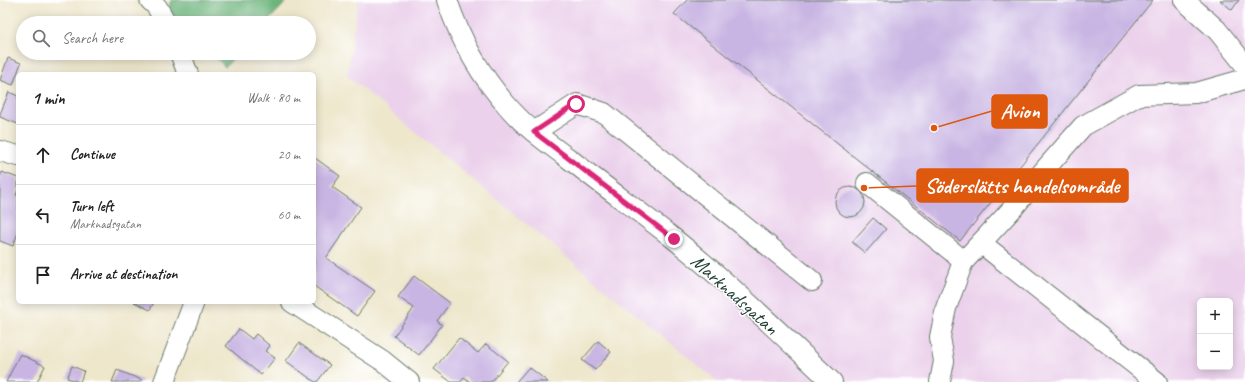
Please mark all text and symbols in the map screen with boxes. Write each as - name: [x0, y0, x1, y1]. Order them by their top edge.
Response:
- search box: [16, 16, 316, 60]
- icon: search: [30, 27, 52, 49]
- text: Search here: [62, 29, 123, 48]
- text: 1 min: [32, 88, 65, 109]
- text: Walk · 80 m: [247, 90, 300, 106]
- route start: [567, 95, 585, 113]
- callout: Avion: [992, 95, 1047, 128]
- text: Avion: [1000, 98, 1040, 124]
- icon: ahead: [32, 144, 54, 166]
- text: Continue: [70, 145, 115, 164]
- text: 20 m: [278, 147, 300, 163]
- callout: Söderslätts handelsområde: [917, 169, 1128, 202]
- text: Söderslätts handelsområde: [925, 173, 1121, 199]
- text: Turn left: [70, 197, 113, 216]
- icon: left: [32, 204, 54, 226]
- text: 60 m: [278, 207, 300, 223]
- text: Marknadsgatan: [70, 216, 141, 232]
- route end: [665, 230, 683, 248]
- street label: Marknadsgatan: [686, 249, 784, 341]
- icon: arrive: [32, 264, 54, 286]
- text: Arrive at destination: [70, 265, 177, 284]
- map controls: [1197, 298, 1233, 370]
- button: +: [1197, 298, 1233, 334]
- button: −: [1197, 334, 1233, 370]

